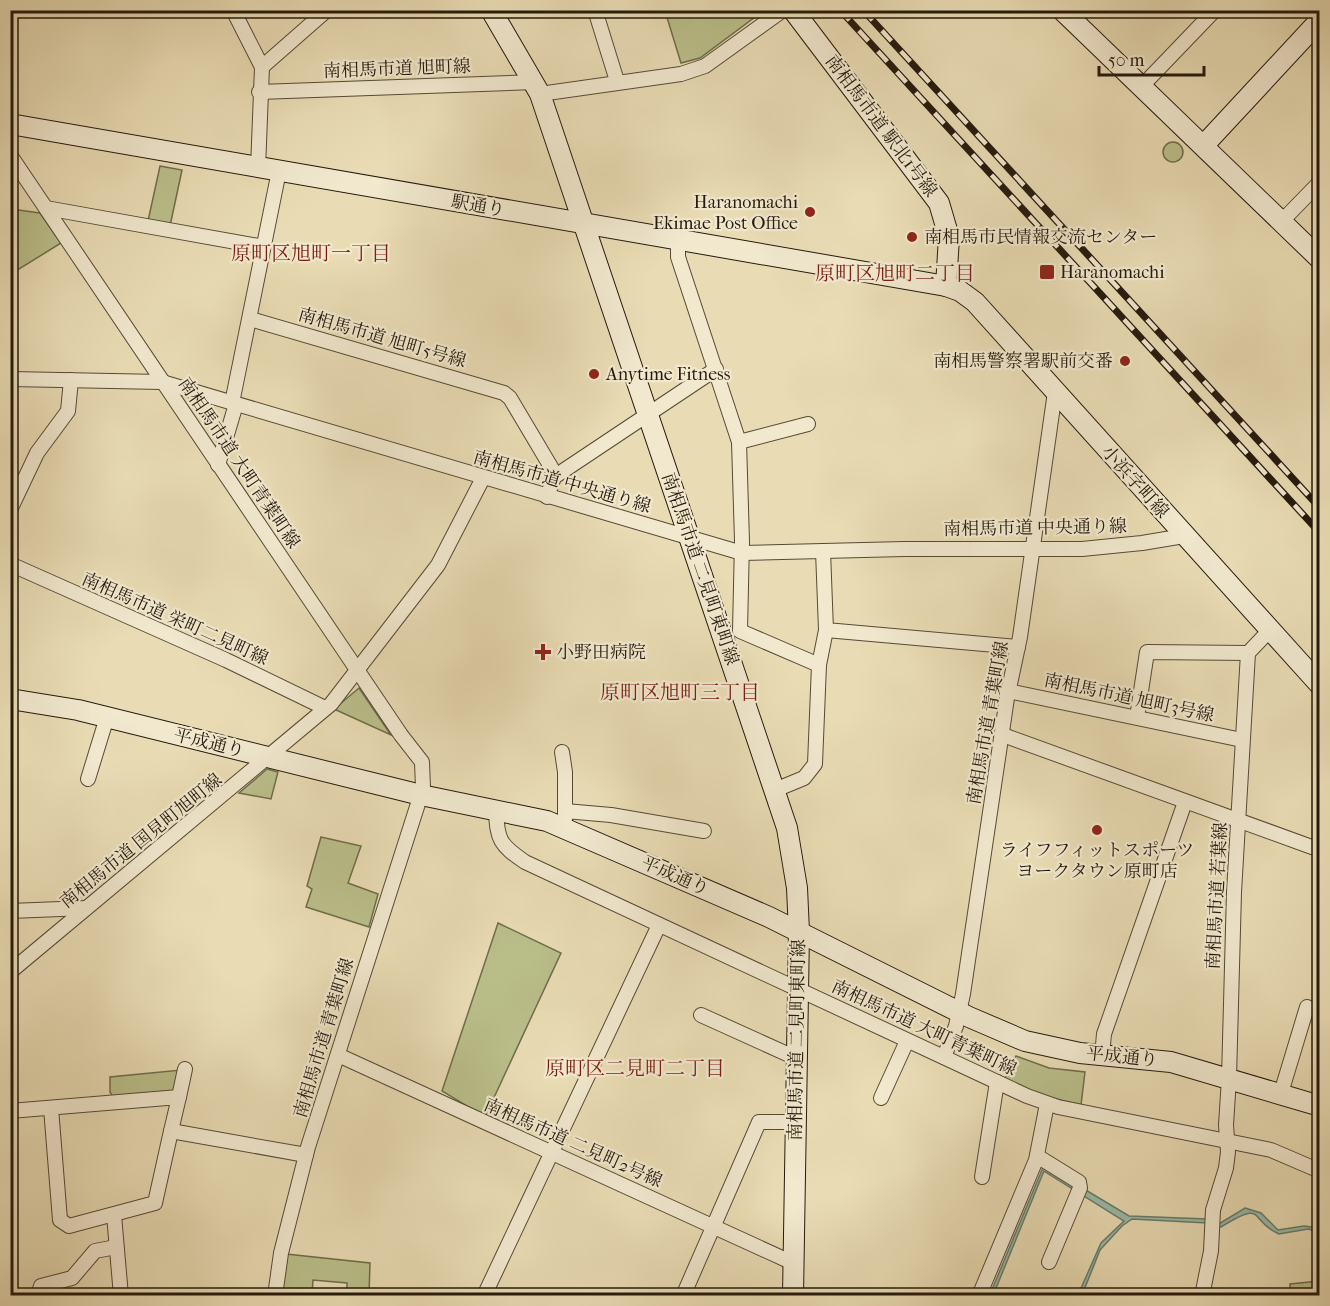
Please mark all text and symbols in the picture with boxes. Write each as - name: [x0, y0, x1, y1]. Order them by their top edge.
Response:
- scale bar: [1099, 39, 1204, 77]
- text: 50 m: [1108, 50, 1145, 71]
- street label: 南相馬市道 駅北1号線: [821, 51, 941, 201]
- street label: 南相馬市道 旭町線: [323, 56, 471, 82]
- street label: 駅通り: [450, 191, 506, 221]
- place label: Haranomachi Ekimae Post Office: [653, 192, 799, 234]
- marker: Haranomachi Ekimae Post Office: [803, 205, 817, 219]
- place label: 南相馬市民情報交流センター: [924, 227, 1157, 248]
- marker: 南相馬市民情報交流センター: [905, 230, 919, 244]
- district label: 原町区旭町一丁目: [231, 242, 391, 265]
- district label: 原町区旭町二丁目: [815, 262, 975, 285]
- place label: Haranomachi: [1060, 262, 1165, 283]
- marker: Haranomachi: [1038, 263, 1056, 281]
- street label: 南相馬市道 旭町5号線: [296, 304, 468, 372]
- place label: 南相馬警察署駅前交番: [933, 351, 1113, 372]
- marker: 南相馬警察署駅前交番: [1118, 354, 1132, 368]
- place label: Anytime Fitness: [605, 364, 731, 385]
- marker: Anytime Fitness: [587, 367, 601, 381]
- street label: 南相馬市道 大町青葉町線: [174, 373, 304, 553]
- street label: 小浜字町線: [1097, 442, 1173, 522]
- street label: 南相馬市道 中央通り線: [471, 447, 653, 517]
- street label: 南相馬市道 二見町東町線: [657, 470, 743, 668]
- street label: 南相馬市道 中央通り線: [943, 516, 1127, 540]
- street label: 南相馬市道 栄町二見町線: [79, 568, 271, 670]
- street label: 南相馬市道 青葉町線: [963, 640, 1013, 806]
- place label: 小野田病院: [556, 642, 646, 663]
- marker: 小野田病院: [534, 643, 552, 661]
- street label: 南相馬市道 旭町3号線: [1042, 670, 1216, 726]
- district label: 原町区旭町三丁目: [600, 681, 760, 704]
- street label: 平成通り: [172, 724, 246, 762]
- street label: 南相馬市道 国見町旭町線: [56, 769, 226, 913]
- street label: 南相馬市道 若葉線: [1203, 822, 1231, 970]
- marker: ライフフィットスポーツ ヨークタウン原町店: [1090, 823, 1104, 837]
- place label: ライフフィットスポーツ ヨークタウン原町店: [1000, 840, 1194, 882]
- street label: 平成通り: [638, 852, 712, 900]
- street label: 南相馬市道 二見町東町線: [785, 939, 809, 1141]
- street label: 南相馬市道 青葉町線: [290, 956, 358, 1120]
- street label: 南相馬市道 大町青葉町線: [828, 976, 1020, 1080]
- street label: 平成通り: [1085, 1043, 1159, 1071]
- district label: 原町区二見町二丁目: [545, 1057, 725, 1080]
- street label: 南相馬市道 二見町2号線: [481, 1094, 665, 1192]

